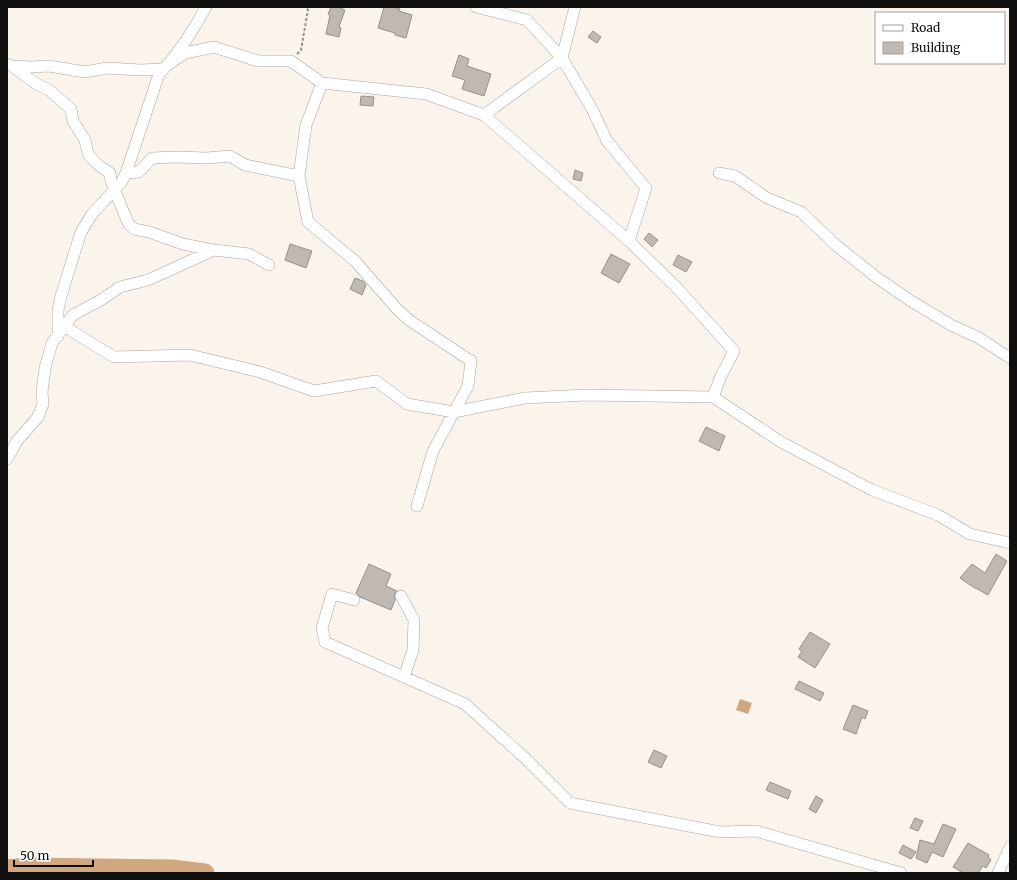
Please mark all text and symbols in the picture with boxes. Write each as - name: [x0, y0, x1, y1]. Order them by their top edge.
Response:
- legend: [875, 12, 1005, 64]
- text: Road: [911, 20, 940, 35]
- text: Building: [911, 40, 961, 55]
- scale bar: [14, 842, 93, 868]
- text: 50 m: [20, 848, 49, 863]

